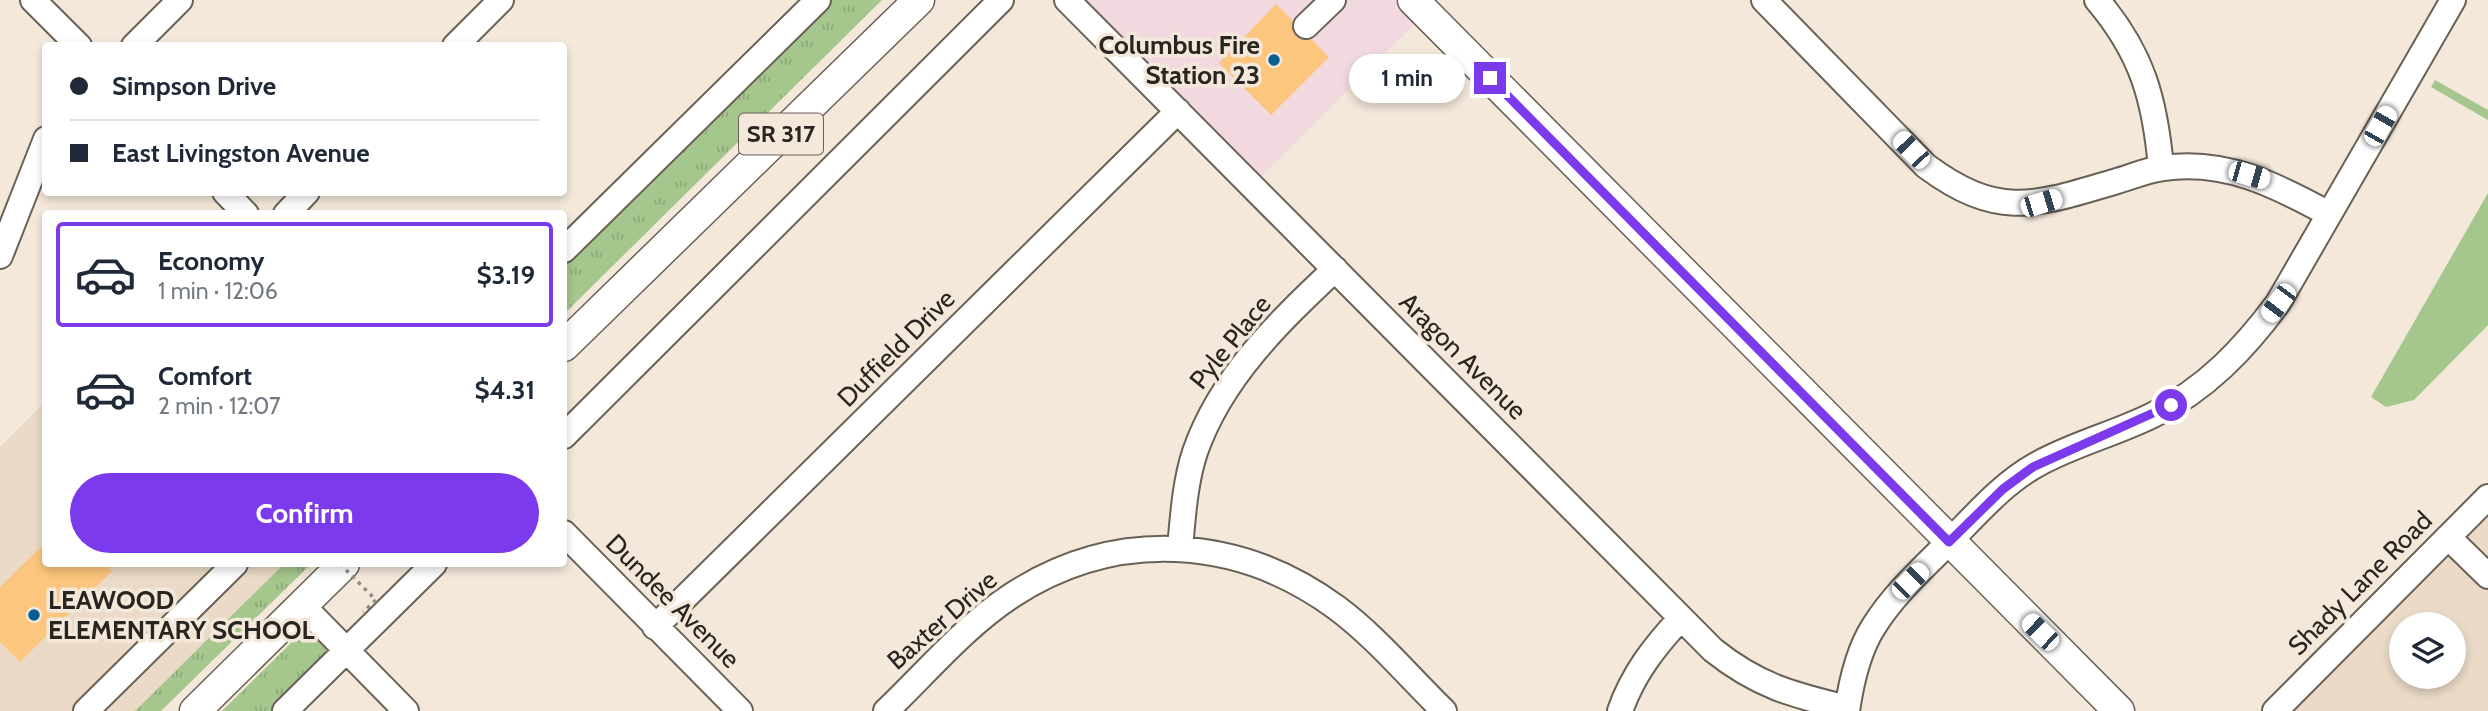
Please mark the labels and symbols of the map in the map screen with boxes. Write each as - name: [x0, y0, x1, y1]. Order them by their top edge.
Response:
- place label: Columbus Fire Station 23: [1098, 29, 1260, 91]
- marker: Columbus Fire Station 23: [1266, 52, 1282, 68]
- callout: 1 min: [1350, 54, 1466, 102]
- route end: [1474, 62, 1506, 94]
- car: [2361, 103, 2400, 149]
- road number: SR 317: [739, 114, 823, 154]
- car: [1889, 128, 1934, 172]
- car: [2226, 159, 2273, 191]
- car: [2018, 187, 2065, 219]
- car: [2257, 280, 2300, 326]
- street label: Duffield Drive: [831, 283, 961, 413]
- street label: Aragon Avenue: [1393, 286, 1533, 426]
- street label: Pyle Place: [1182, 289, 1278, 395]
- route start: [2155, 389, 2187, 421]
- street label: Shady Lane Road: [2281, 504, 2439, 662]
- street label: Dundee Avenue: [599, 527, 747, 675]
- car: [1888, 559, 1933, 603]
- street label: Baxter Drive: [881, 564, 1003, 676]
- place label: LEAWOOD ELEMENTARY SCHOOL: [48, 584, 314, 646]
- marker: LEAWOOD ELEMENTARY SCHOOL: [26, 607, 42, 623]
- car: [2018, 610, 2063, 654]

